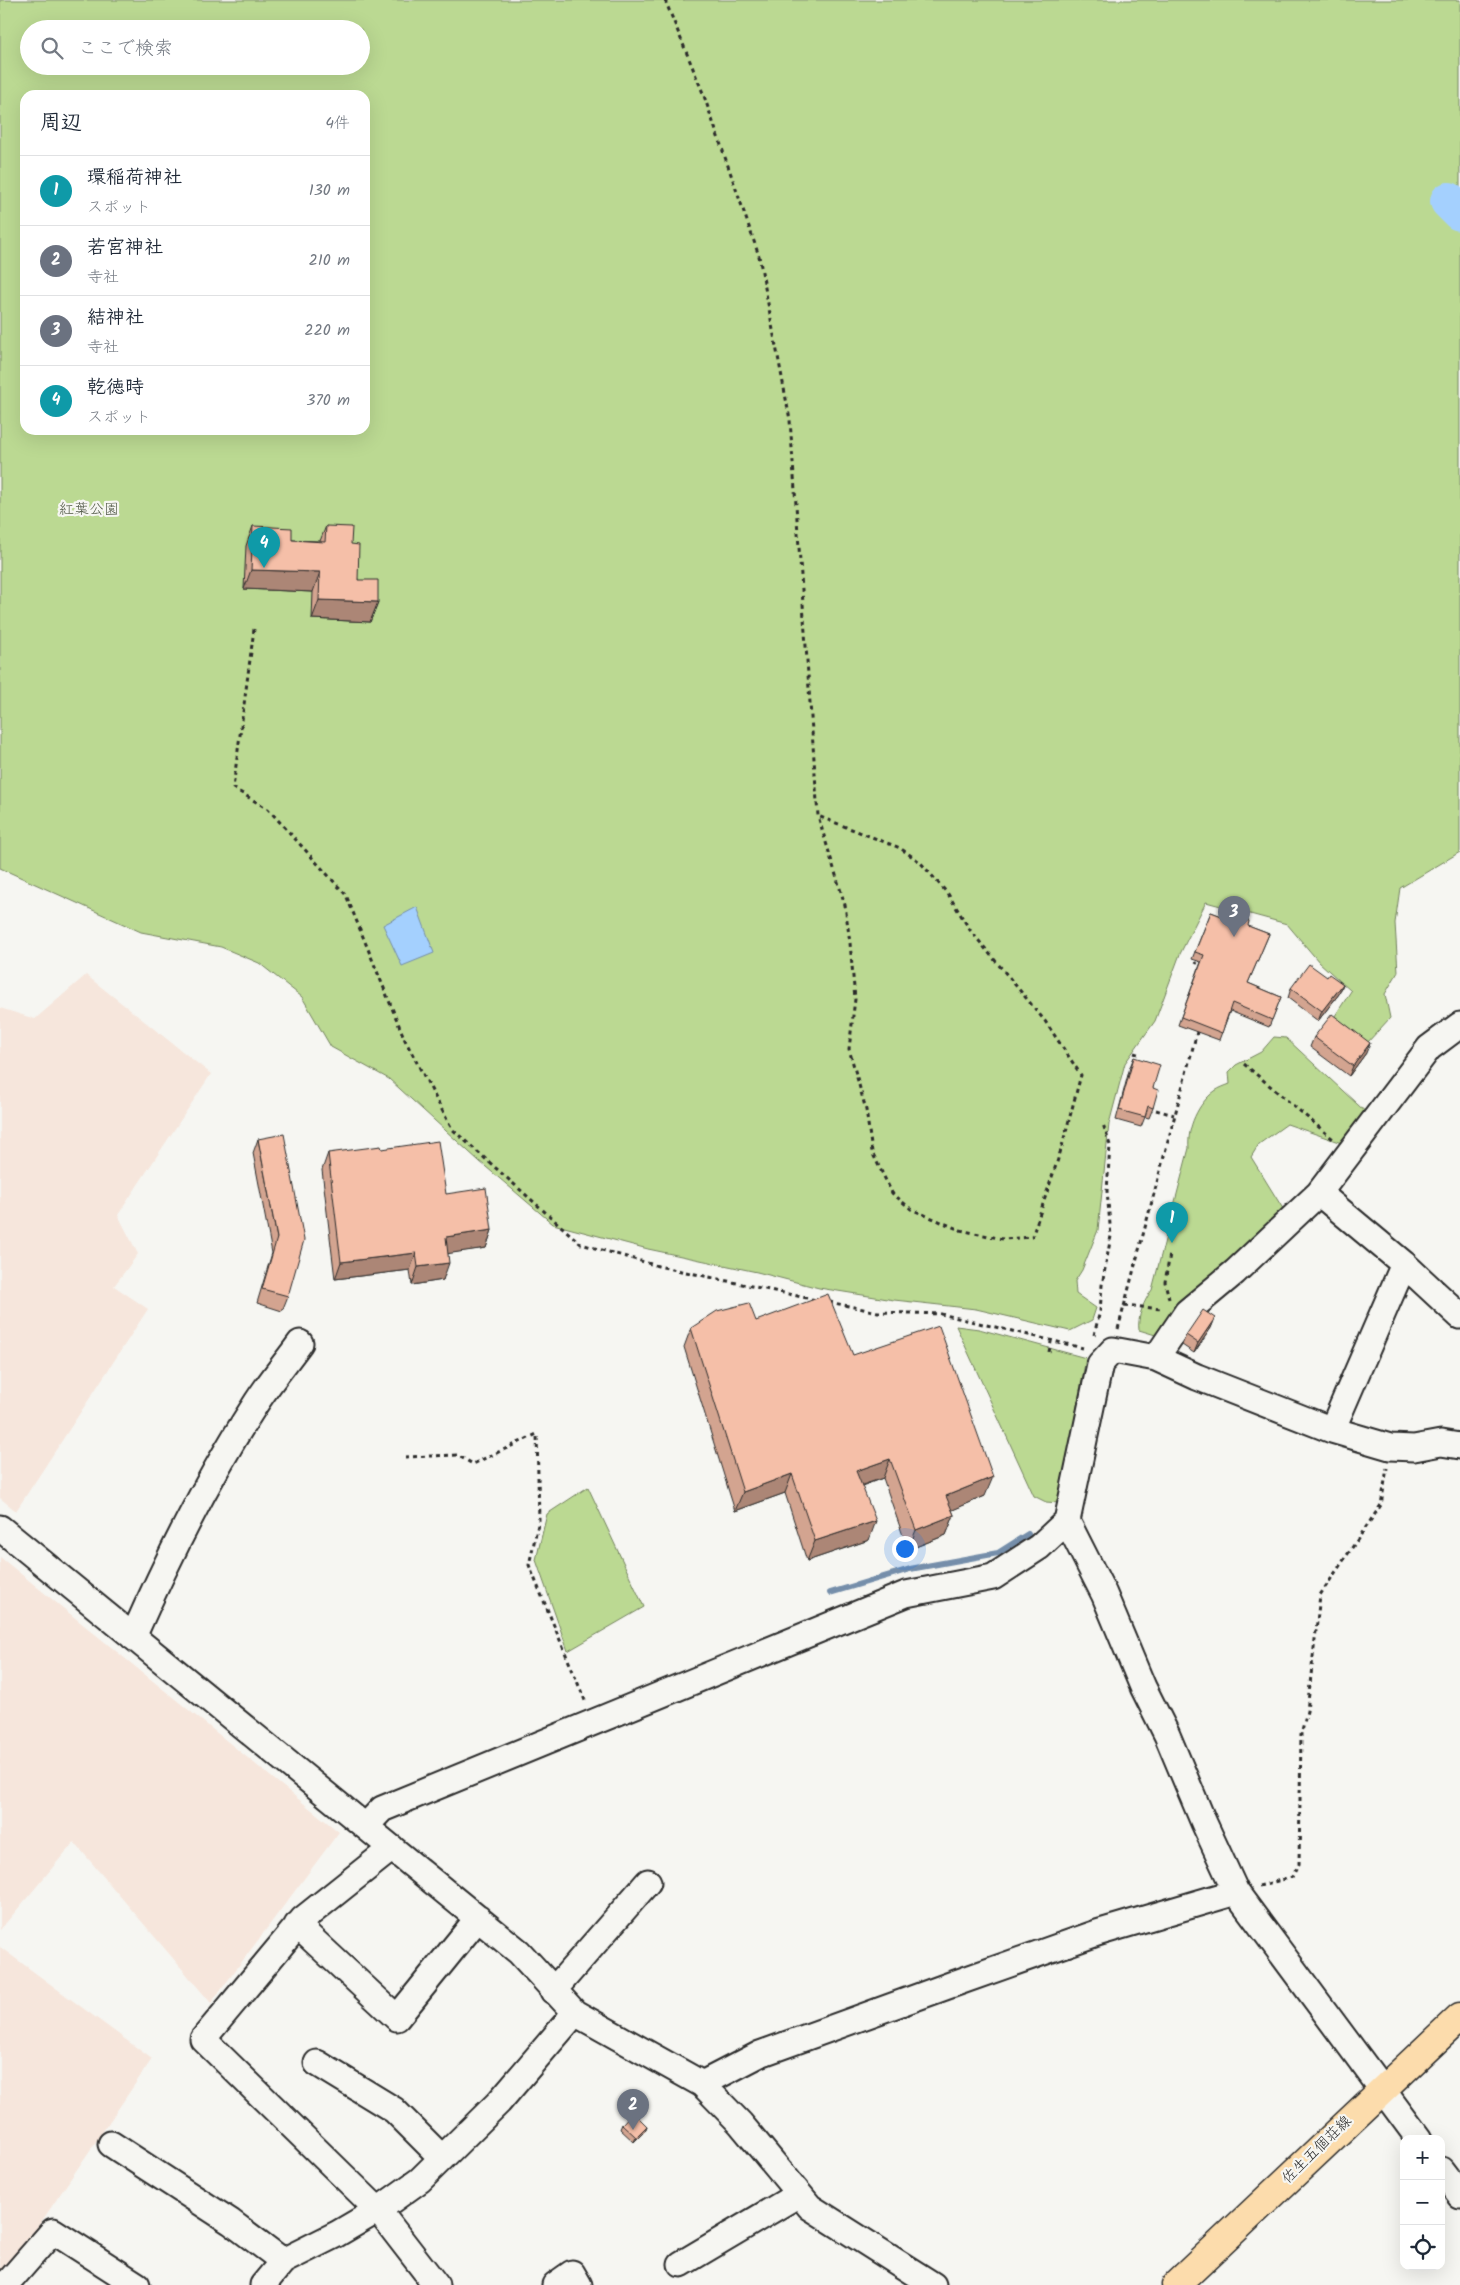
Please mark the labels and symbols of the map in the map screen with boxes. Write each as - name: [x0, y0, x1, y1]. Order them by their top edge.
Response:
- park label: 紅葉公園: [59, 498, 119, 522]
- pin: 4: [248, 527, 280, 568]
- pin: 3: [1218, 896, 1250, 937]
- pin: 1: [1156, 1202, 1188, 1243]
- your location: [892, 1536, 918, 1562]
- pin: 2: [617, 2089, 649, 2130]
- street label: 佐生五個荘線: [1276, 2110, 1358, 2190]

